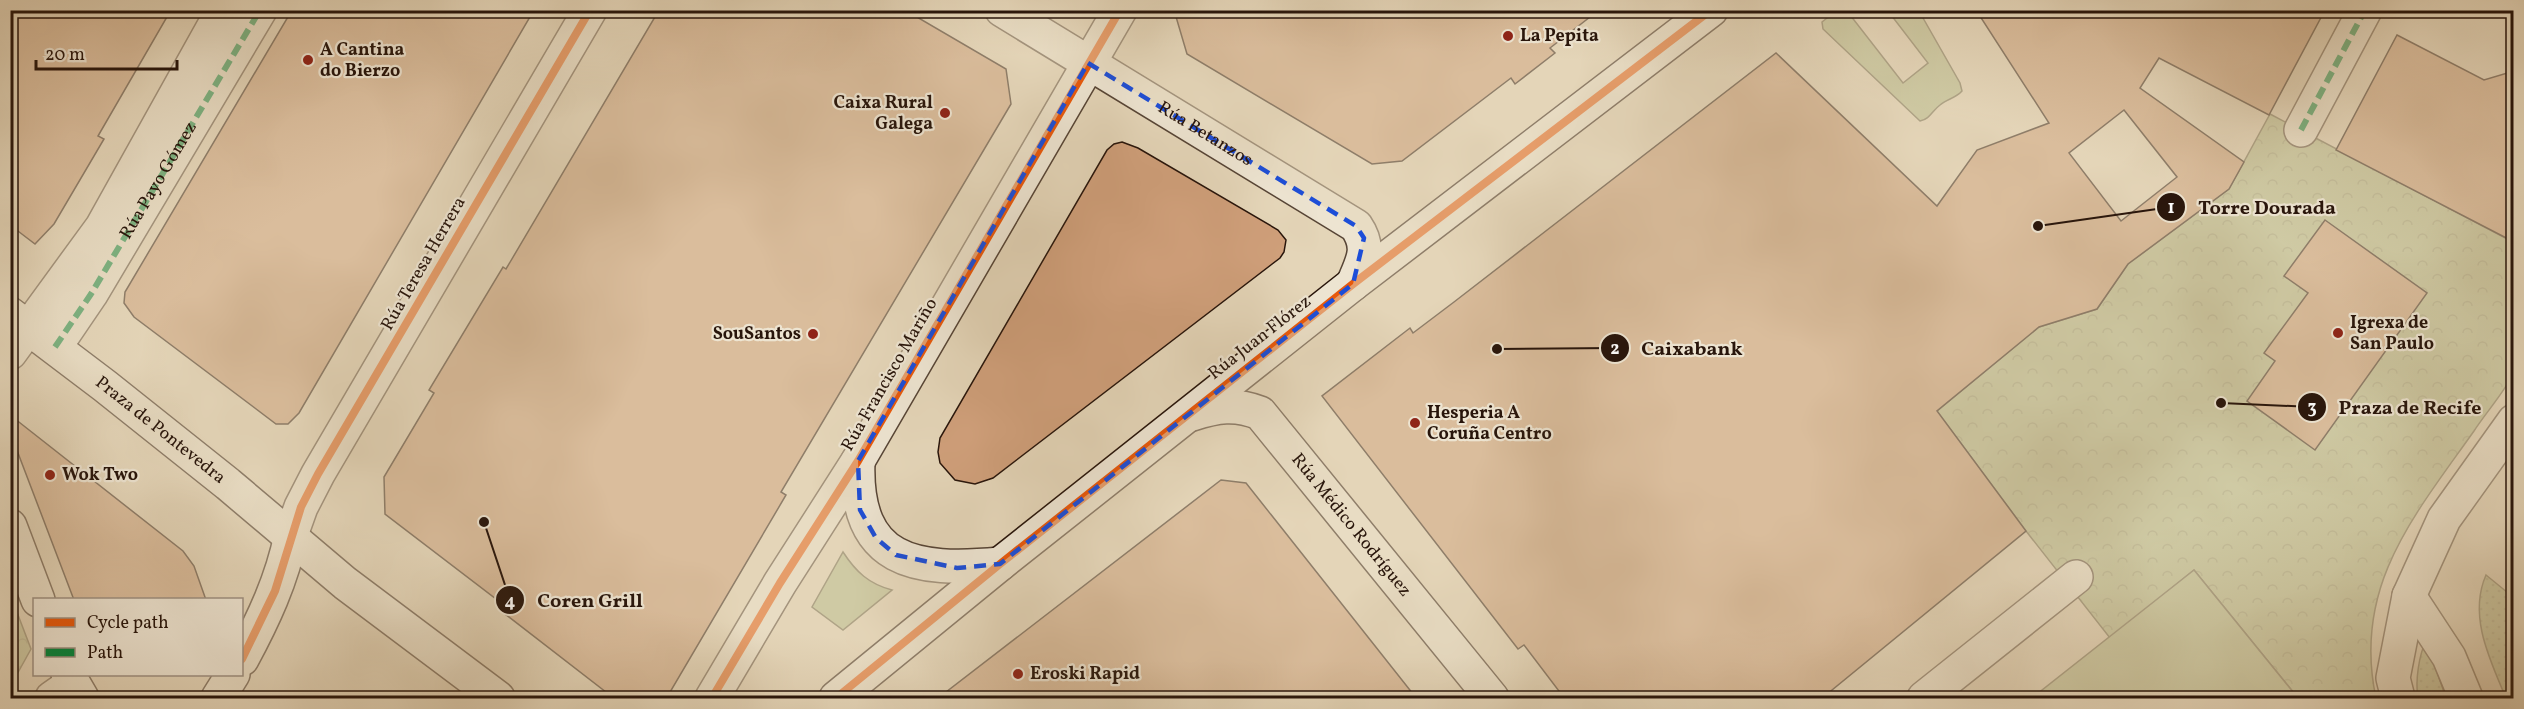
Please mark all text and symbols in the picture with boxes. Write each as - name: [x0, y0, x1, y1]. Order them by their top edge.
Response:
- place label: La Pepita: [1520, 24, 1599, 49]
- marker: La Pepita: [1501, 29, 1515, 43]
- scale bar: [36, 33, 177, 71]
- place label: A Cantina do Bierzo: [320, 38, 405, 84]
- text: 20 m: [45, 43, 85, 68]
- marker: A Cantina do Bierzo: [301, 53, 315, 67]
- place label: Caixa Rural Galega: [834, 91, 933, 137]
- street label: Rúa Betanzos: [1153, 95, 1257, 173]
- marker: Caixa Rural Galega: [938, 106, 952, 120]
- street label: Rúa Payo Gómez: [114, 117, 203, 244]
- callout: Torre Dourada: [2156, 188, 2348, 226]
- street label: Rúa Teresa Herrera: [375, 192, 473, 336]
- text: Torre Dourada: [2198, 195, 2336, 223]
- text: 1: [2167, 196, 2175, 221]
- street label: Rúa Juan Flórez: [1203, 290, 1317, 386]
- street label: Rúa Francisco Mariño: [836, 294, 944, 456]
- place label: Igrexa de San Paulo: [2350, 311, 2434, 357]
- place label: SouSantos: [713, 322, 801, 347]
- marker: Igrexa de San Paulo: [2331, 326, 2345, 340]
- marker: SouSantos: [806, 327, 820, 341]
- callout: Caixabank: [1600, 329, 1755, 367]
- text: Caixabank: [1641, 336, 1743, 364]
- text: 2: [1610, 337, 1620, 362]
- street label: Praza de Pontevedra: [90, 370, 231, 490]
- callout: Praza de Recife: [2297, 388, 2494, 426]
- text: Praza de Recife: [2338, 395, 2482, 423]
- text: 3: [2307, 396, 2317, 421]
- place label: Hesperia A Coruña Centro: [1427, 401, 1552, 447]
- marker: Hesperia A Coruña Centro: [1408, 416, 1422, 430]
- street label: Rúa Médico Rodríguez: [1285, 448, 1417, 602]
- place label: Wok Two: [62, 463, 138, 488]
- marker: Wok Two: [43, 468, 57, 482]
- callout: Coren Grill: [495, 581, 655, 619]
- text: Coren Grill: [537, 588, 643, 616]
- text: 4: [505, 590, 516, 615]
- legend: [33, 598, 243, 676]
- text: Cycle path: [87, 611, 169, 636]
- text: Path: [87, 641, 123, 666]
- place label: Eroski Rapid: [1030, 662, 1140, 687]
- marker: Eroski Rapid: [1011, 667, 1025, 681]

